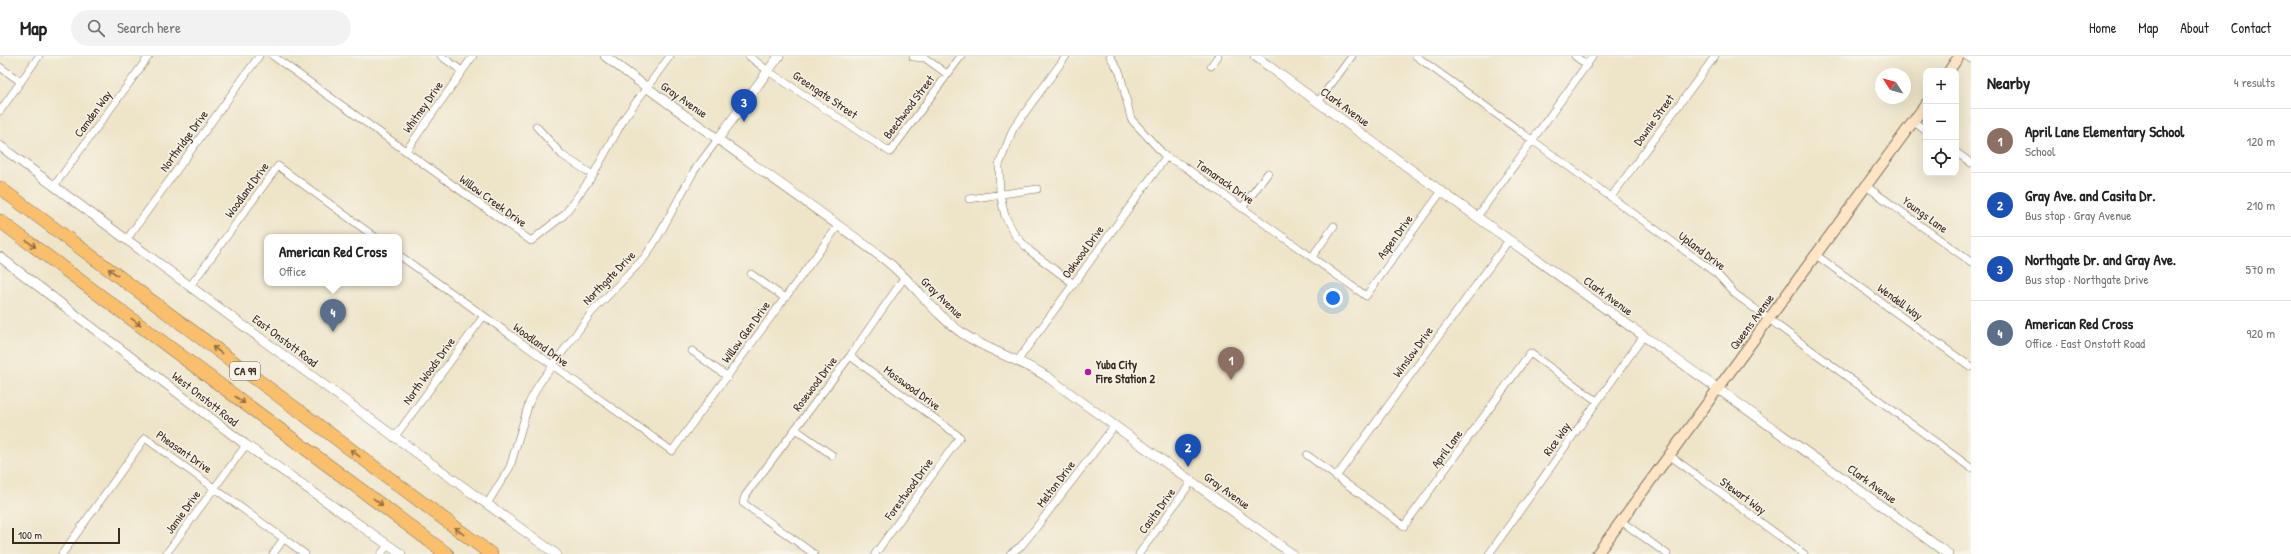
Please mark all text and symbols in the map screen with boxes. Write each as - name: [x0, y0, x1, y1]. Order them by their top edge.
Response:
- search box: [71, 10, 351, 46]
- text: Map: [20, 15, 47, 41]
- icon: search: [85, 17, 107, 39]
- text: Search here: [117, 17, 181, 38]
- text: Home: [2089, 18, 2116, 37]
- text: Map: [2138, 18, 2158, 37]
- text: About: [2180, 18, 2209, 37]
- text: Contact: [2231, 18, 2271, 37]
- street label: Greengate Street: [789, 67, 862, 123]
- north arrow: [1875, 68, 1911, 104]
- map controls: [1923, 68, 1959, 176]
- button: +: [1923, 68, 1959, 104]
- street label: Beechwood Street: [879, 71, 939, 142]
- text: Nearby: [1987, 71, 2030, 94]
- text: 4 results: [2234, 73, 2275, 91]
- street label: Whitney Drive: [398, 77, 447, 136]
- street label: Gray Avenue: [658, 77, 711, 122]
- street label: Clark Avenue: [1317, 83, 1374, 130]
- street label: Camden Way: [70, 87, 115, 141]
- pin: 3: [731, 89, 757, 122]
- street label: Downie Street: [1629, 90, 1679, 149]
- button: −: [1923, 104, 1959, 140]
- street label: Northridge Drive: [155, 106, 212, 175]
- text: April Lane Elementary School: [2025, 121, 2184, 142]
- text: 1: [1998, 132, 2002, 150]
- text: 120 m: [2247, 132, 2275, 150]
- button: locate: [1923, 140, 1959, 176]
- text: School: [2025, 142, 2055, 160]
- street label: Tamarack Drive: [1193, 155, 1258, 208]
- street label: Woodland Drive: [221, 158, 273, 221]
- street label: Willow Creek Drive: [456, 170, 531, 231]
- text: Gray Ave. and Casita Dr.: [2025, 185, 2155, 206]
- street label: Youngs Lane: [1899, 192, 1952, 237]
- text: 2: [1997, 196, 2003, 214]
- text: 210 m: [2247, 196, 2275, 214]
- text: Bus stop · Gray Avenue: [2025, 206, 2131, 224]
- street label: Aspen Drive: [1373, 211, 1417, 262]
- street label: Oakwood Drive: [1058, 222, 1108, 282]
- street label: Upland Drive: [1675, 227, 1730, 274]
- popup: [264, 234, 402, 286]
- one-way arrow: [26, 240, 37, 248]
- text: American Red Cross: [279, 241, 387, 262]
- street label: Northgate Drive: [578, 247, 639, 308]
- text: Northgate Dr. and Gray Ave.: [2025, 249, 2176, 270]
- text: 3: [1997, 260, 2003, 278]
- text: 570 m: [2245, 260, 2275, 278]
- text: Office: [279, 262, 306, 280]
- one-way arrow: [108, 268, 119, 277]
- text: Bus stop · Northgate Drive: [2025, 270, 2149, 288]
- street label: Clark Avenue: [1580, 272, 1637, 319]
- street label: Gray Avenue: [917, 273, 968, 322]
- street label: Wendell Way: [1874, 279, 1926, 324]
- your location: [1323, 288, 1343, 308]
- street label: Queens Avenue: [1725, 290, 1778, 353]
- street label: Willow Glen Drive: [717, 297, 774, 366]
- pin: 4: [320, 299, 346, 332]
- street label: East Onstott Road: [249, 310, 322, 371]
- text: American Red Cross: [2025, 313, 2133, 334]
- one-way arrow: [130, 318, 141, 326]
- street label: Woodland Drive: [510, 319, 573, 371]
- street label: Winslow Drive: [1388, 323, 1437, 381]
- text: 4: [1998, 324, 2002, 342]
- text: 920 m: [2246, 324, 2275, 342]
- street label: North Woods Drive: [398, 333, 459, 408]
- text: Office · East Onstott Road: [2025, 334, 2145, 352]
- one-way arrow: [212, 346, 223, 354]
- pin: 1: [1218, 347, 1244, 380]
- street label: Rosewood Drive: [788, 352, 841, 415]
- place label: Yuba City Fire Station 2: [1095, 356, 1156, 387]
- street label: Mosswood Drive: [880, 361, 944, 414]
- road number: CA 99: [230, 362, 260, 380]
- street label: West Onstott Road: [169, 367, 242, 430]
- marker: Yuba City Fire Station 2: [1083, 367, 1093, 377]
- one-way arrow: [234, 395, 245, 404]
- street label: Rice Way: [1539, 418, 1574, 459]
- street label: Pheasant Drive: [153, 426, 216, 477]
- street label: April Lane: [1427, 426, 1466, 471]
- pin: 2: [1175, 434, 1201, 467]
- one-way arrow: [350, 449, 361, 457]
- street label: Forestwood Drive: [880, 454, 937, 524]
- street label: Melton Drive: [1032, 457, 1079, 511]
- street label: Clark Avenue: [1844, 460, 1901, 507]
- street label: Gray Avenue: [1201, 468, 1254, 513]
- street label: Stewart Way: [1717, 473, 1770, 518]
- street label: Casita Drive: [1134, 484, 1179, 537]
- street label: Jamie Drive: [161, 486, 204, 537]
- one-way arrow: [372, 498, 383, 506]
- scale bar: [12, 526, 120, 545]
- one-way arrow: [454, 526, 465, 535]
- text: 100 m: [18, 528, 42, 542]

